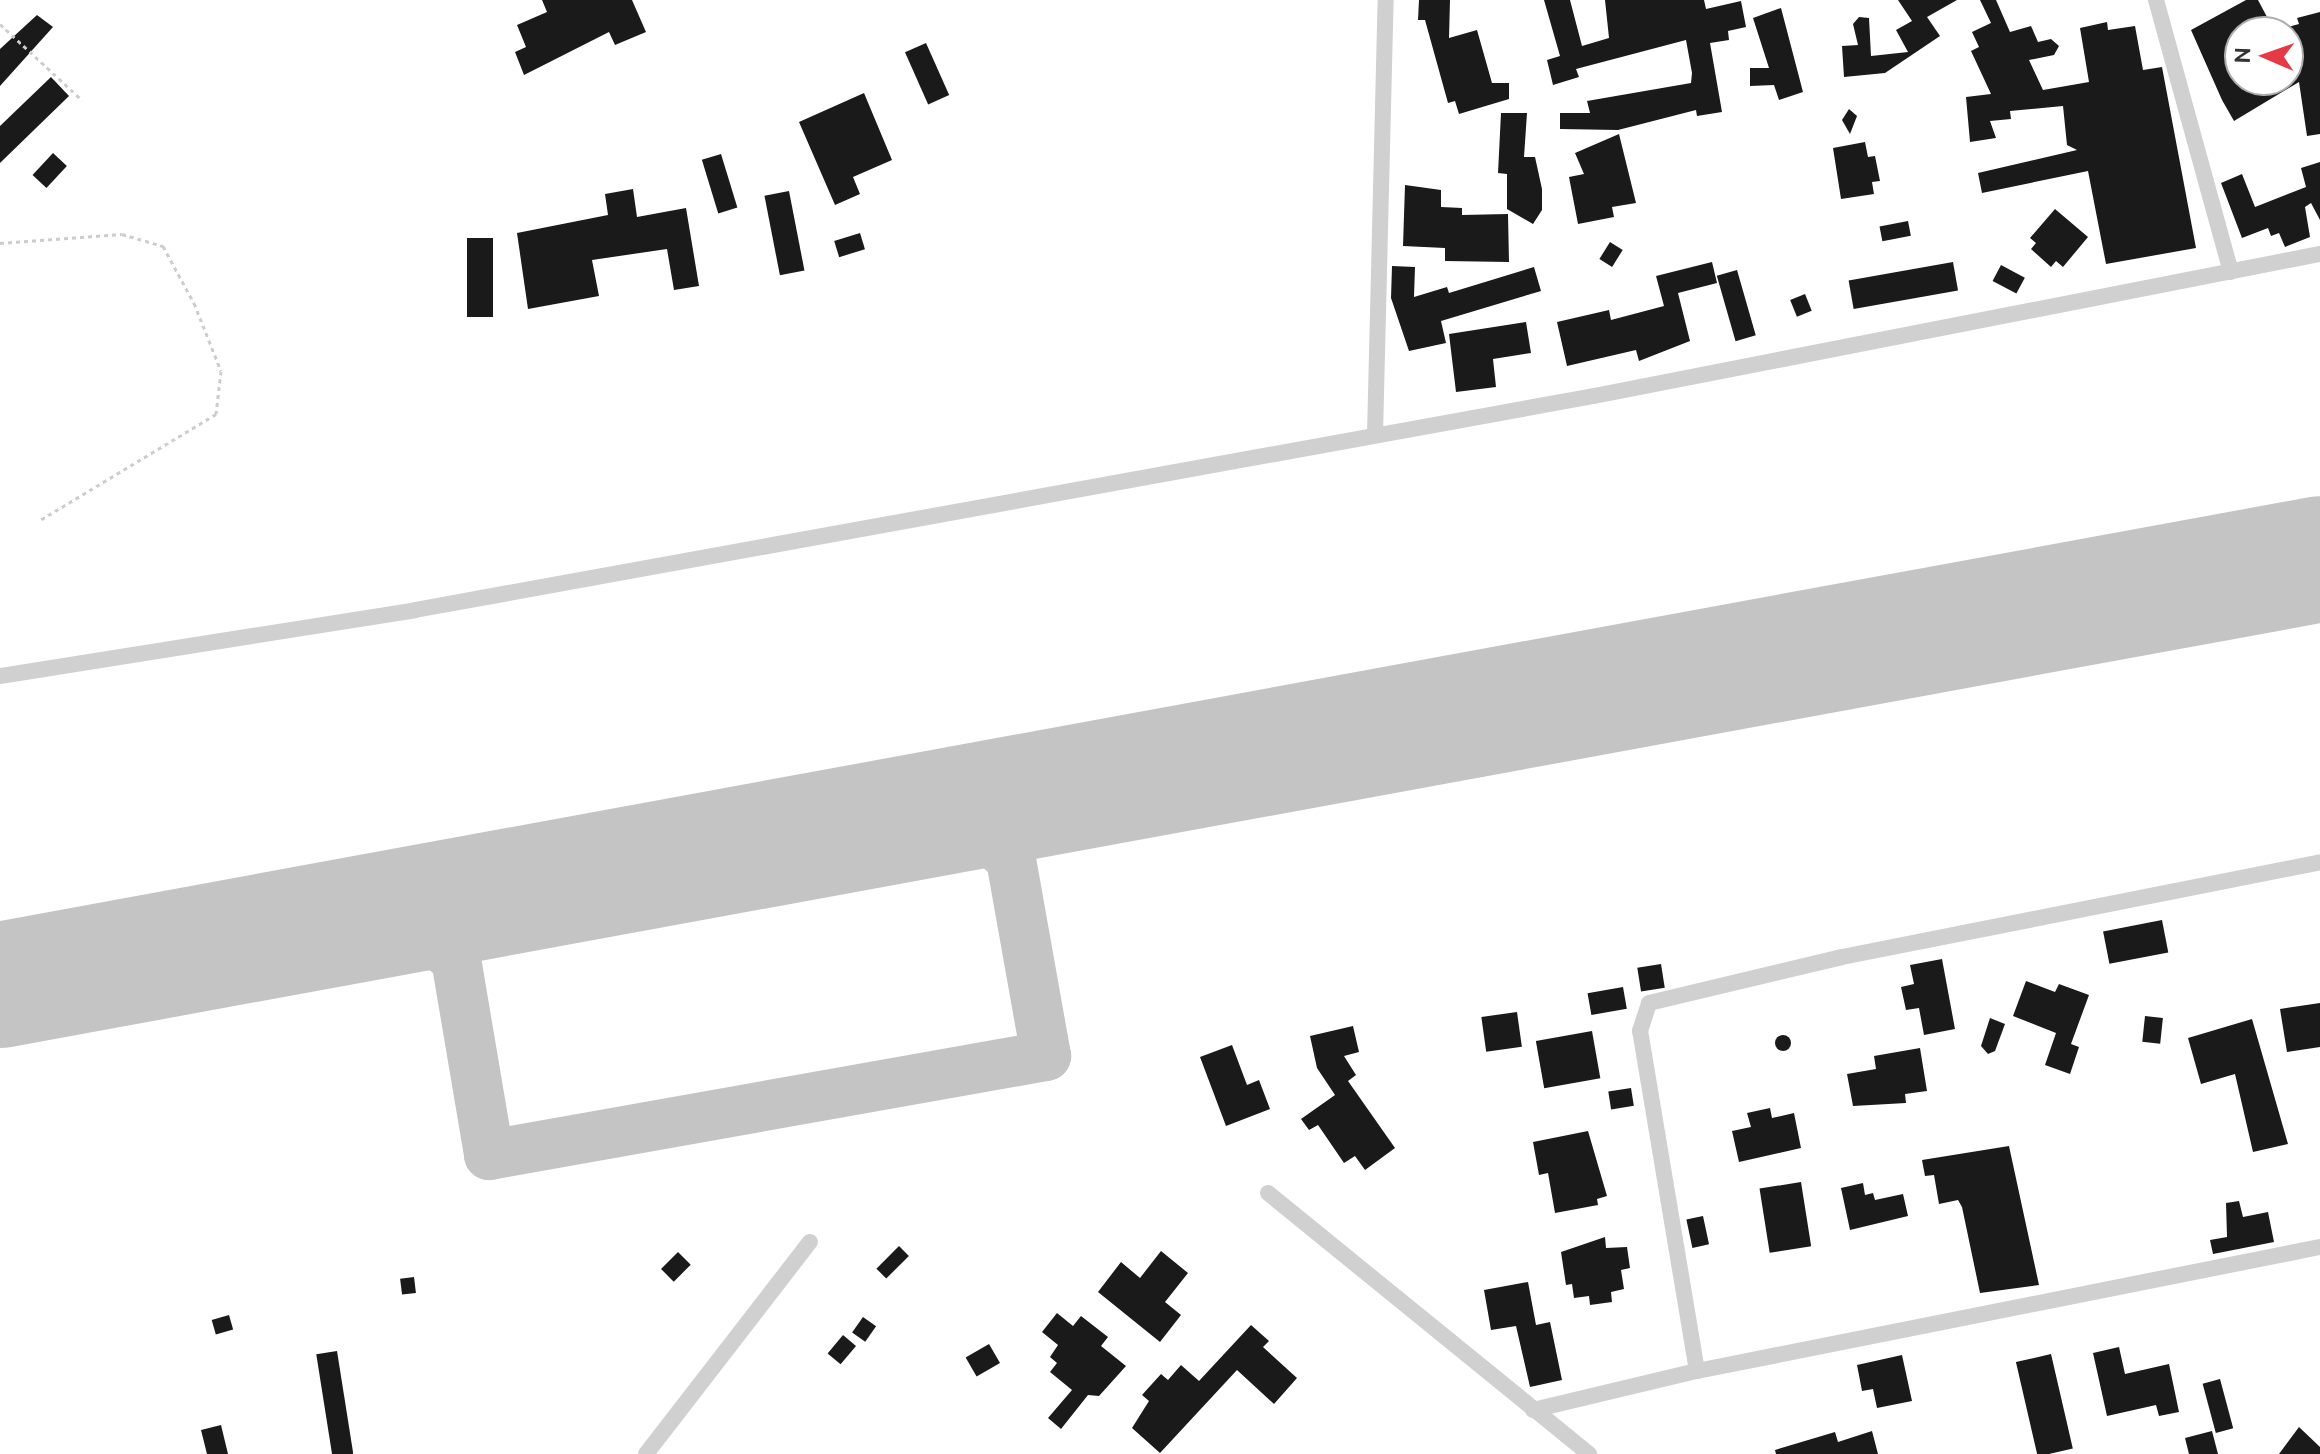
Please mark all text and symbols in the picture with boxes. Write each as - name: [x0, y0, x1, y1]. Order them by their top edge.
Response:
- north arrow: [2224, 16, 2304, 96]
- text: N: [2229, 47, 2254, 64]

